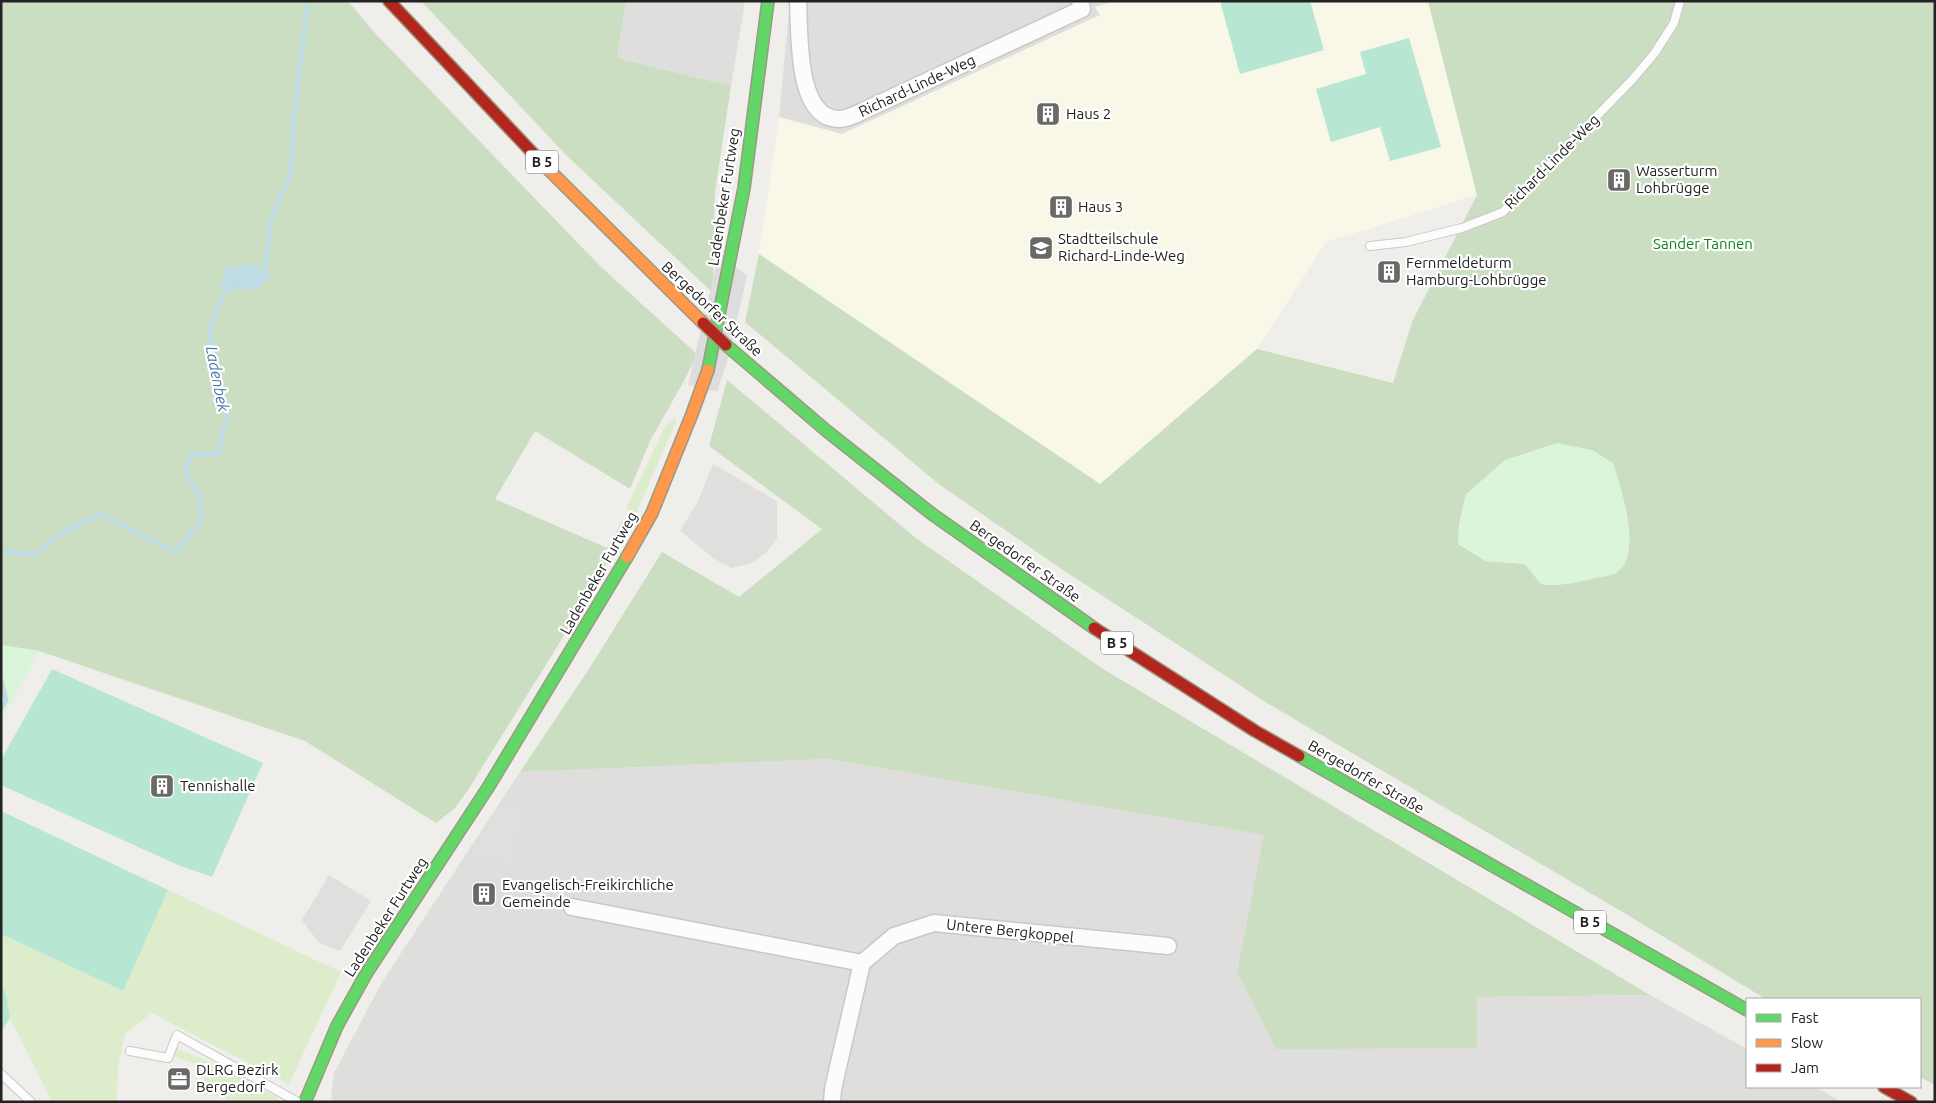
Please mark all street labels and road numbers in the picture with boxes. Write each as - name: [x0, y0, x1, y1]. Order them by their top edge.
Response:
- street label: Richard-Linde-Weg: [856, 51, 978, 120]
- street label: Richard-Linde-Weg: [1501, 111, 1602, 212]
- street label: Ladenbeker Furtweg: [704, 127, 743, 267]
- road number: B 5: [526, 150, 558, 173]
- street label: Bergedorfer Straße: [659, 258, 766, 360]
- street label: Ladenbeker Furtweg: [556, 508, 641, 637]
- street label: Bergedorfer Straße: [967, 516, 1084, 605]
- road number: B 5: [1101, 632, 1133, 654]
- street label: Bergedorfer Straße: [1305, 736, 1427, 817]
- street label: Ladenbeker Furtweg: [341, 854, 431, 980]
- road number: B 5: [1574, 910, 1606, 934]
- street label: Untere Bergkoppel: [945, 915, 1075, 946]

